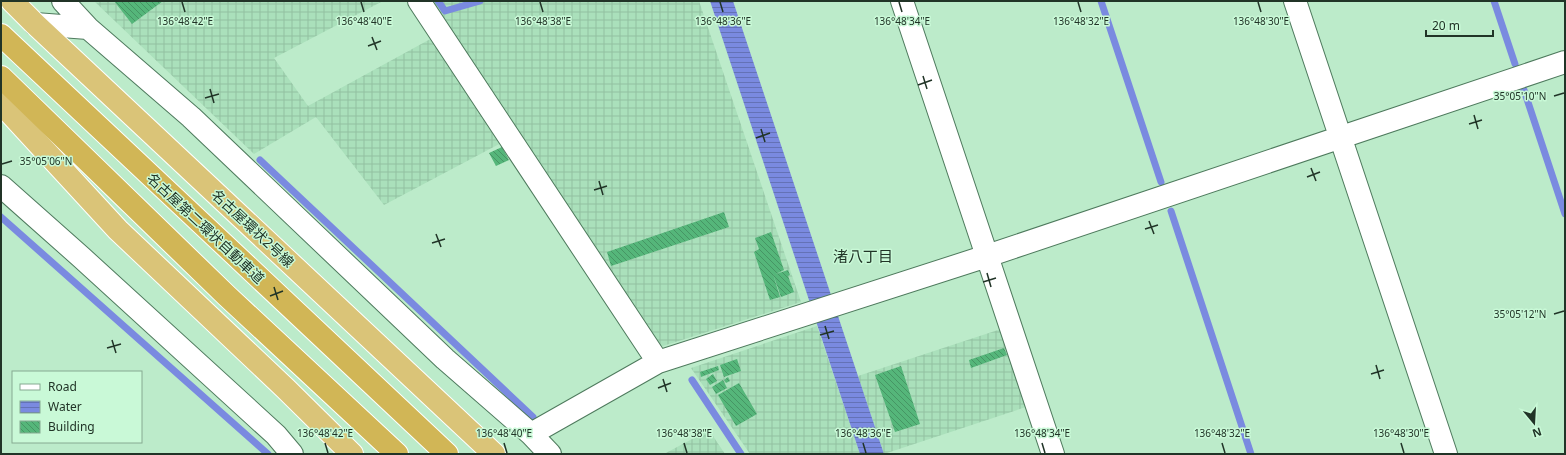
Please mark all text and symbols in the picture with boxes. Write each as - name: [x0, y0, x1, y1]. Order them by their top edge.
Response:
- scale bar: [1426, 12, 1493, 38]
- text: 136°48'42"E: [157, 14, 213, 28]
- text: 136°48'40"E: [336, 14, 392, 28]
- text: 136°48'38"E: [515, 14, 571, 28]
- text: 136°48'36"E: [695, 14, 751, 28]
- text: 136°48'34"E: [874, 14, 930, 28]
- text: 136°48'32"E: [1053, 14, 1109, 28]
- text: 136°48'30"E: [1233, 14, 1289, 28]
- text: 20 m: [1432, 17, 1460, 34]
- text: 35°05'10"N: [1494, 89, 1546, 103]
- text: 35°05'06"N: [20, 154, 72, 168]
- street label: 名古屋第二環状自動車道: [143, 169, 269, 287]
- street label: 名古屋環状2号線: [208, 185, 298, 271]
- district label: 渚八丁目: [833, 246, 893, 266]
- text: 35°05'12"N: [1494, 307, 1546, 321]
- legend: [12, 371, 142, 443]
- text: Road: [48, 378, 77, 395]
- text: Water: [48, 398, 82, 415]
- north arrow: [1514, 403, 1554, 443]
- text: Building: [48, 418, 95, 435]
- text: N: [1531, 424, 1544, 442]
- text: 136°48'42"E: [297, 426, 353, 440]
- text: 136°48'40"E: [476, 426, 532, 440]
- text: 136°48'38"E: [656, 426, 712, 440]
- text: 136°48'36"E: [835, 426, 891, 440]
- text: 136°48'34"E: [1014, 426, 1070, 440]
- text: 136°48'32"E: [1194, 426, 1250, 440]
- text: 136°48'30"E: [1373, 426, 1429, 440]

